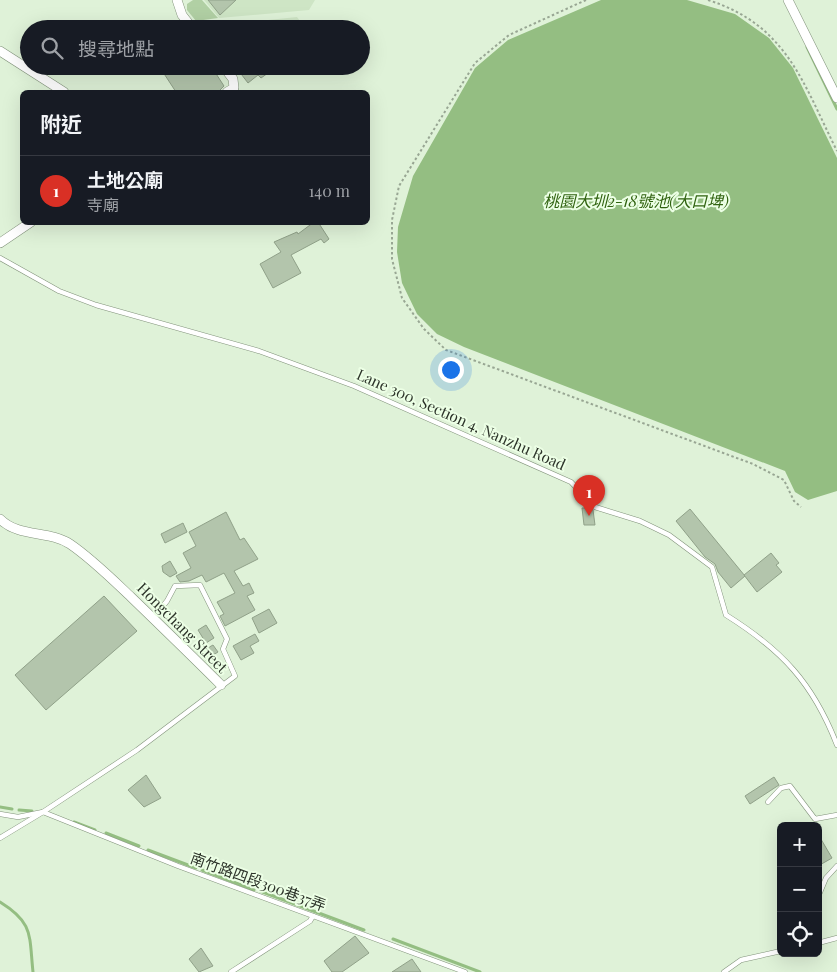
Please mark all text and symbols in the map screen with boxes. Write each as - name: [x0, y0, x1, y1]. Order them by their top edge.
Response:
- search box: [20, 20, 370, 75]
- icon: search: [38, 34, 66, 62]
- text: 搜尋地點: [78, 35, 154, 61]
- text: 附近: [40, 109, 82, 137]
- text: 土地公廟: [87, 166, 163, 192]
- text: 1: [53, 180, 59, 201]
- text: 140 m: [308, 180, 350, 201]
- water label: 桃園大圳2-18號池(大口埤): [543, 190, 729, 211]
- text: 寺廟: [87, 194, 119, 215]
- your location: [438, 357, 464, 383]
- street label: Lane 300, Section 4, Nanzhu Road: [354, 364, 569, 474]
- pin: 1: [573, 475, 605, 516]
- street label: Hongchang Street: [133, 578, 233, 677]
- map controls: [777, 822, 822, 957]
- button: +: [777, 822, 822, 867]
- street label: 南竹路四段300巷37弄: [188, 847, 329, 915]
- button: −: [777, 867, 822, 912]
- button: locate: [777, 912, 822, 957]

